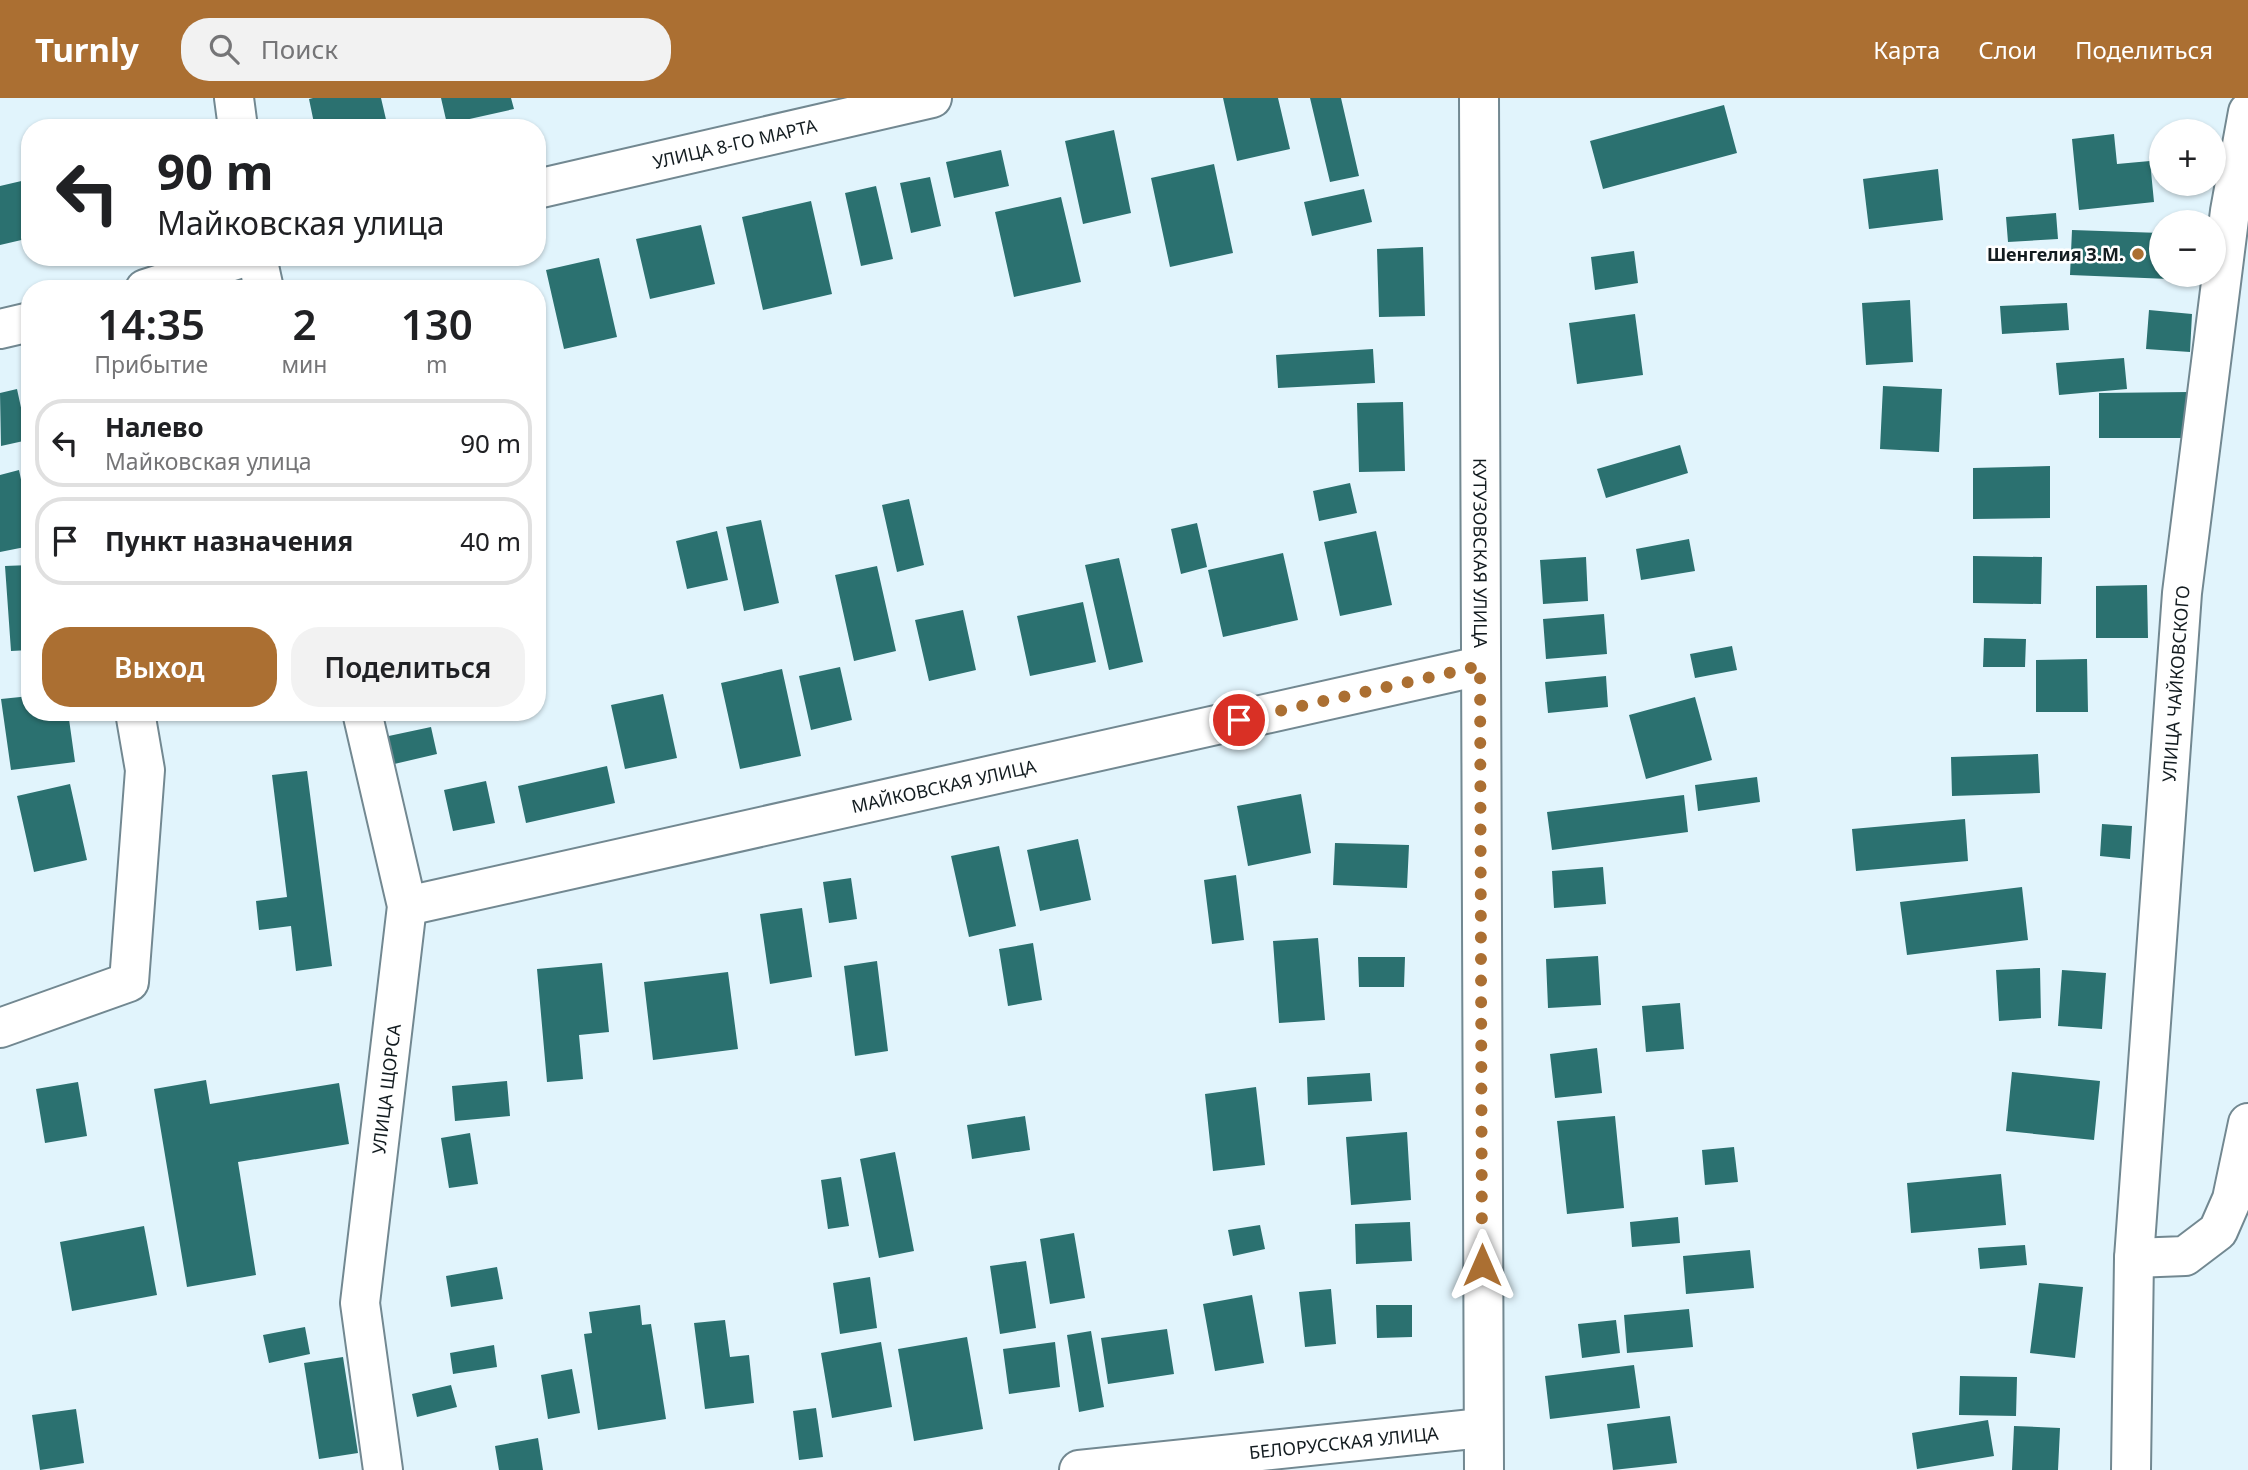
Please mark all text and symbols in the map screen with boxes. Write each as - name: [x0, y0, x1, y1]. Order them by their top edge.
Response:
- search box: [181, 18, 671, 81]
- text: Turnly: [35, 27, 139, 72]
- icon: search: [205, 30, 243, 68]
- text: Поиск: [261, 31, 338, 67]
- text: Карта: [1873, 33, 1940, 66]
- text: Слои: [1978, 33, 2037, 66]
- text: Поделиться: [2075, 33, 2213, 66]
- street label: УЛИЦА 8-ГО МАРТА: [651, 113, 820, 174]
- map controls: [2149, 119, 2226, 287]
- button: +: [2149, 119, 2226, 196]
- text: 90 m: [157, 138, 274, 204]
- icon: left: [42, 147, 133, 238]
- text: Майковская улица: [157, 201, 445, 244]
- button: −: [2149, 210, 2226, 287]
- place label: Шенгелия З.М.: [1987, 242, 2124, 266]
- marker: Шенгелия З.М.: [2130, 246, 2146, 262]
- text: 14:35: [97, 295, 205, 352]
- text: 2: [292, 295, 316, 352]
- text: 130: [401, 295, 473, 352]
- text: Прибытие: [94, 348, 208, 380]
- text: мин: [281, 348, 327, 380]
- text: m: [426, 348, 448, 380]
- text: Налево: [105, 409, 204, 445]
- icon: left: [46, 424, 84, 462]
- text: 90 m: [460, 425, 521, 461]
- text: Майковская улица: [105, 445, 312, 477]
- street label: КУТУЗОВСКАЯ УЛИЦА: [1468, 458, 1493, 649]
- icon: arrive: [46, 522, 84, 560]
- text: Пункт назначения: [105, 523, 353, 559]
- text: 40 m: [460, 523, 521, 559]
- street label: УЛИЦА ЧАЙКОВСКОГО: [2156, 584, 2195, 783]
- button: Выход: [42, 627, 277, 707]
- button: Поделиться: [291, 627, 525, 707]
- pin: [1209, 690, 1269, 750]
- icon: arrive: [1220, 701, 1258, 739]
- street label: МАЙКОВСКАЯ УЛИЦА: [849, 754, 1039, 818]
- street label: УЛИЦА ЩОРСА: [366, 1022, 406, 1156]
- position arrow: [1445, 1228, 1519, 1302]
- street label: БЕЛОРУССКАЯ УЛИЦА: [1248, 1421, 1440, 1464]

